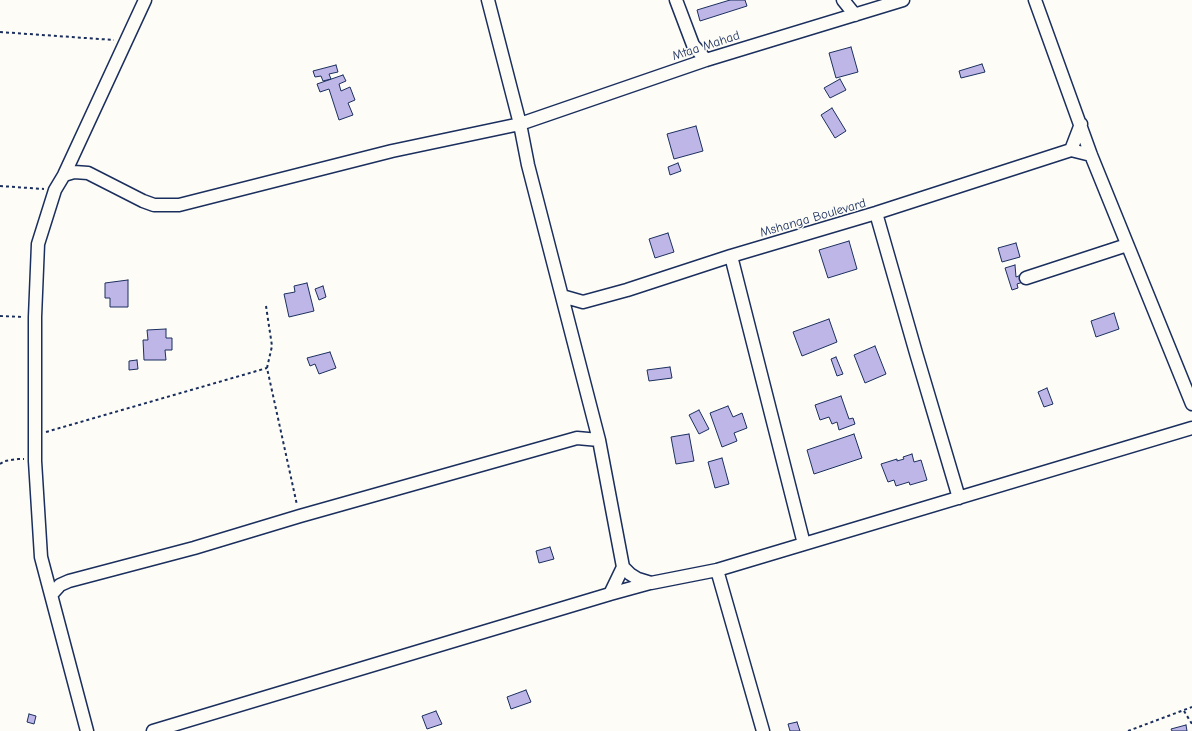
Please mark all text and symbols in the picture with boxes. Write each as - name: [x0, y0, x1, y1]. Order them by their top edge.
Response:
- street label: Mtaa Mahad: [670, 28, 742, 64]
- street label: Mshanga Boulevard: [758, 195, 868, 241]

